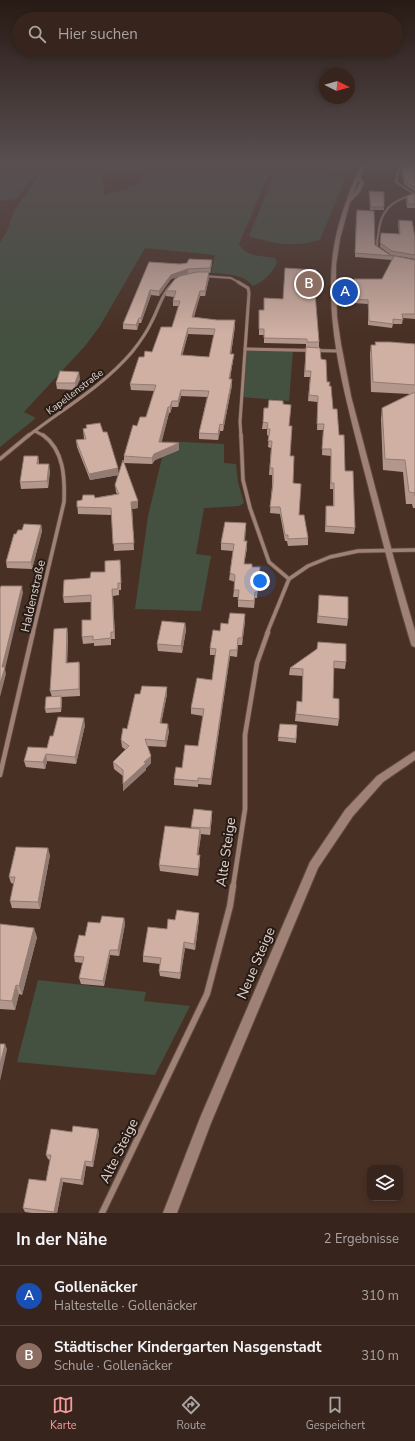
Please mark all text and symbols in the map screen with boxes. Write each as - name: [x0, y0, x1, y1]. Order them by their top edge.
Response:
- search box: [12, 12, 403, 56]
- icon: search: [26, 23, 48, 45]
- text: Hier suchen: [58, 24, 138, 44]
- north arrow: [319, 68, 355, 104]
- pin: B: [296, 269, 322, 299]
- pin: A: [332, 277, 358, 307]
- street label: Kapellenstraße: [44, 366, 106, 418]
- street label: Haldenstraße: [17, 558, 49, 634]
- your location: [250, 571, 270, 591]
- street label: Alte Steige: [212, 816, 240, 888]
- street label: Neue Steige: [232, 924, 280, 1002]
- street label: Alte Steige: [95, 1115, 143, 1187]
- map controls: [367, 1165, 403, 1201]
- button: layers: [367, 1165, 403, 1201]
- text: In der Nähe: [16, 1228, 107, 1251]
- text: 2 Ergebnisse: [324, 1230, 399, 1248]
- text: Gollenäcker: [54, 1277, 137, 1297]
- text: A: [24, 1287, 34, 1305]
- text: 310 m: [361, 1287, 399, 1305]
- text: Haltestelle · Gollenäcker: [54, 1297, 197, 1315]
- text: Städtischer Kindergarten Nasgenstadt: [54, 1337, 322, 1357]
- text: B: [25, 1347, 33, 1365]
- text: 310 m: [361, 1347, 399, 1365]
- text: Schule · Gollenäcker: [54, 1357, 172, 1375]
- tab: Karte: [50, 1394, 77, 1433]
- tab: Route: [177, 1394, 206, 1433]
- tab: Gespeichert: [306, 1394, 365, 1433]

